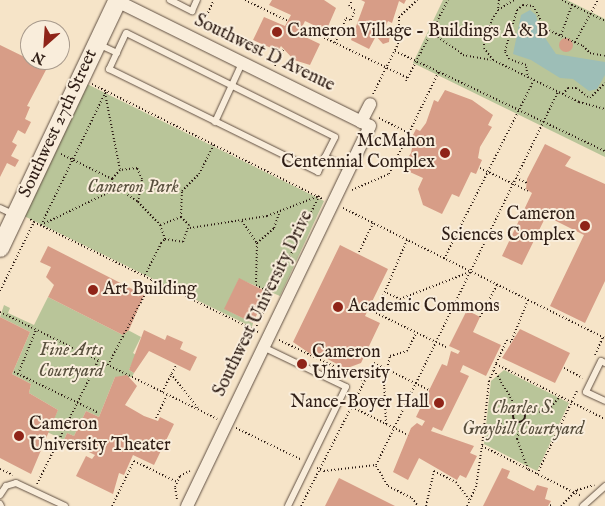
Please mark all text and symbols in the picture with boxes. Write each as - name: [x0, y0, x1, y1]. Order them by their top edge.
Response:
- street label: Southwest D Avenue: [190, 11, 338, 97]
- north arrow: [20, 20, 70, 70]
- place label: Cameron Village - Buildings A & B: [287, 21, 548, 43]
- marker: Cameron Village - Buildings A & B: [271, 26, 283, 38]
- street label: Southwest 27th Street: [15, 46, 103, 202]
- text: N: [29, 47, 48, 68]
- place label: McMahon Centennial Complex: [281, 132, 435, 174]
- marker: McMahon Centennial Complex: [439, 147, 451, 159]
- park label: Cameron Park: [87, 177, 179, 199]
- place label: Cameron Sciences Complex: [441, 205, 575, 248]
- street label: Southwest University Drive: [210, 208, 318, 400]
- marker: Cameron Sciences Complex: [579, 220, 591, 232]
- place label: Art Building: [103, 279, 197, 301]
- marker: Art Building: [87, 284, 99, 296]
- place label: Academic Commons: [348, 296, 500, 318]
- marker: Academic Commons: [332, 301, 344, 313]
- park label: Fine Arts Courtyard: [39, 341, 103, 384]
- place label: Cameron University: [312, 343, 390, 386]
- marker: Cameron University: [296, 358, 308, 370]
- place label: Nance-Boyer Hall: [290, 392, 429, 414]
- marker: Nance-Boyer Hall: [433, 397, 445, 409]
- park label: Charles S. Graybill Courtyard: [462, 399, 584, 442]
- place label: Cameron University Theater: [29, 415, 171, 458]
- marker: Cameron University Theater: [13, 430, 25, 442]

